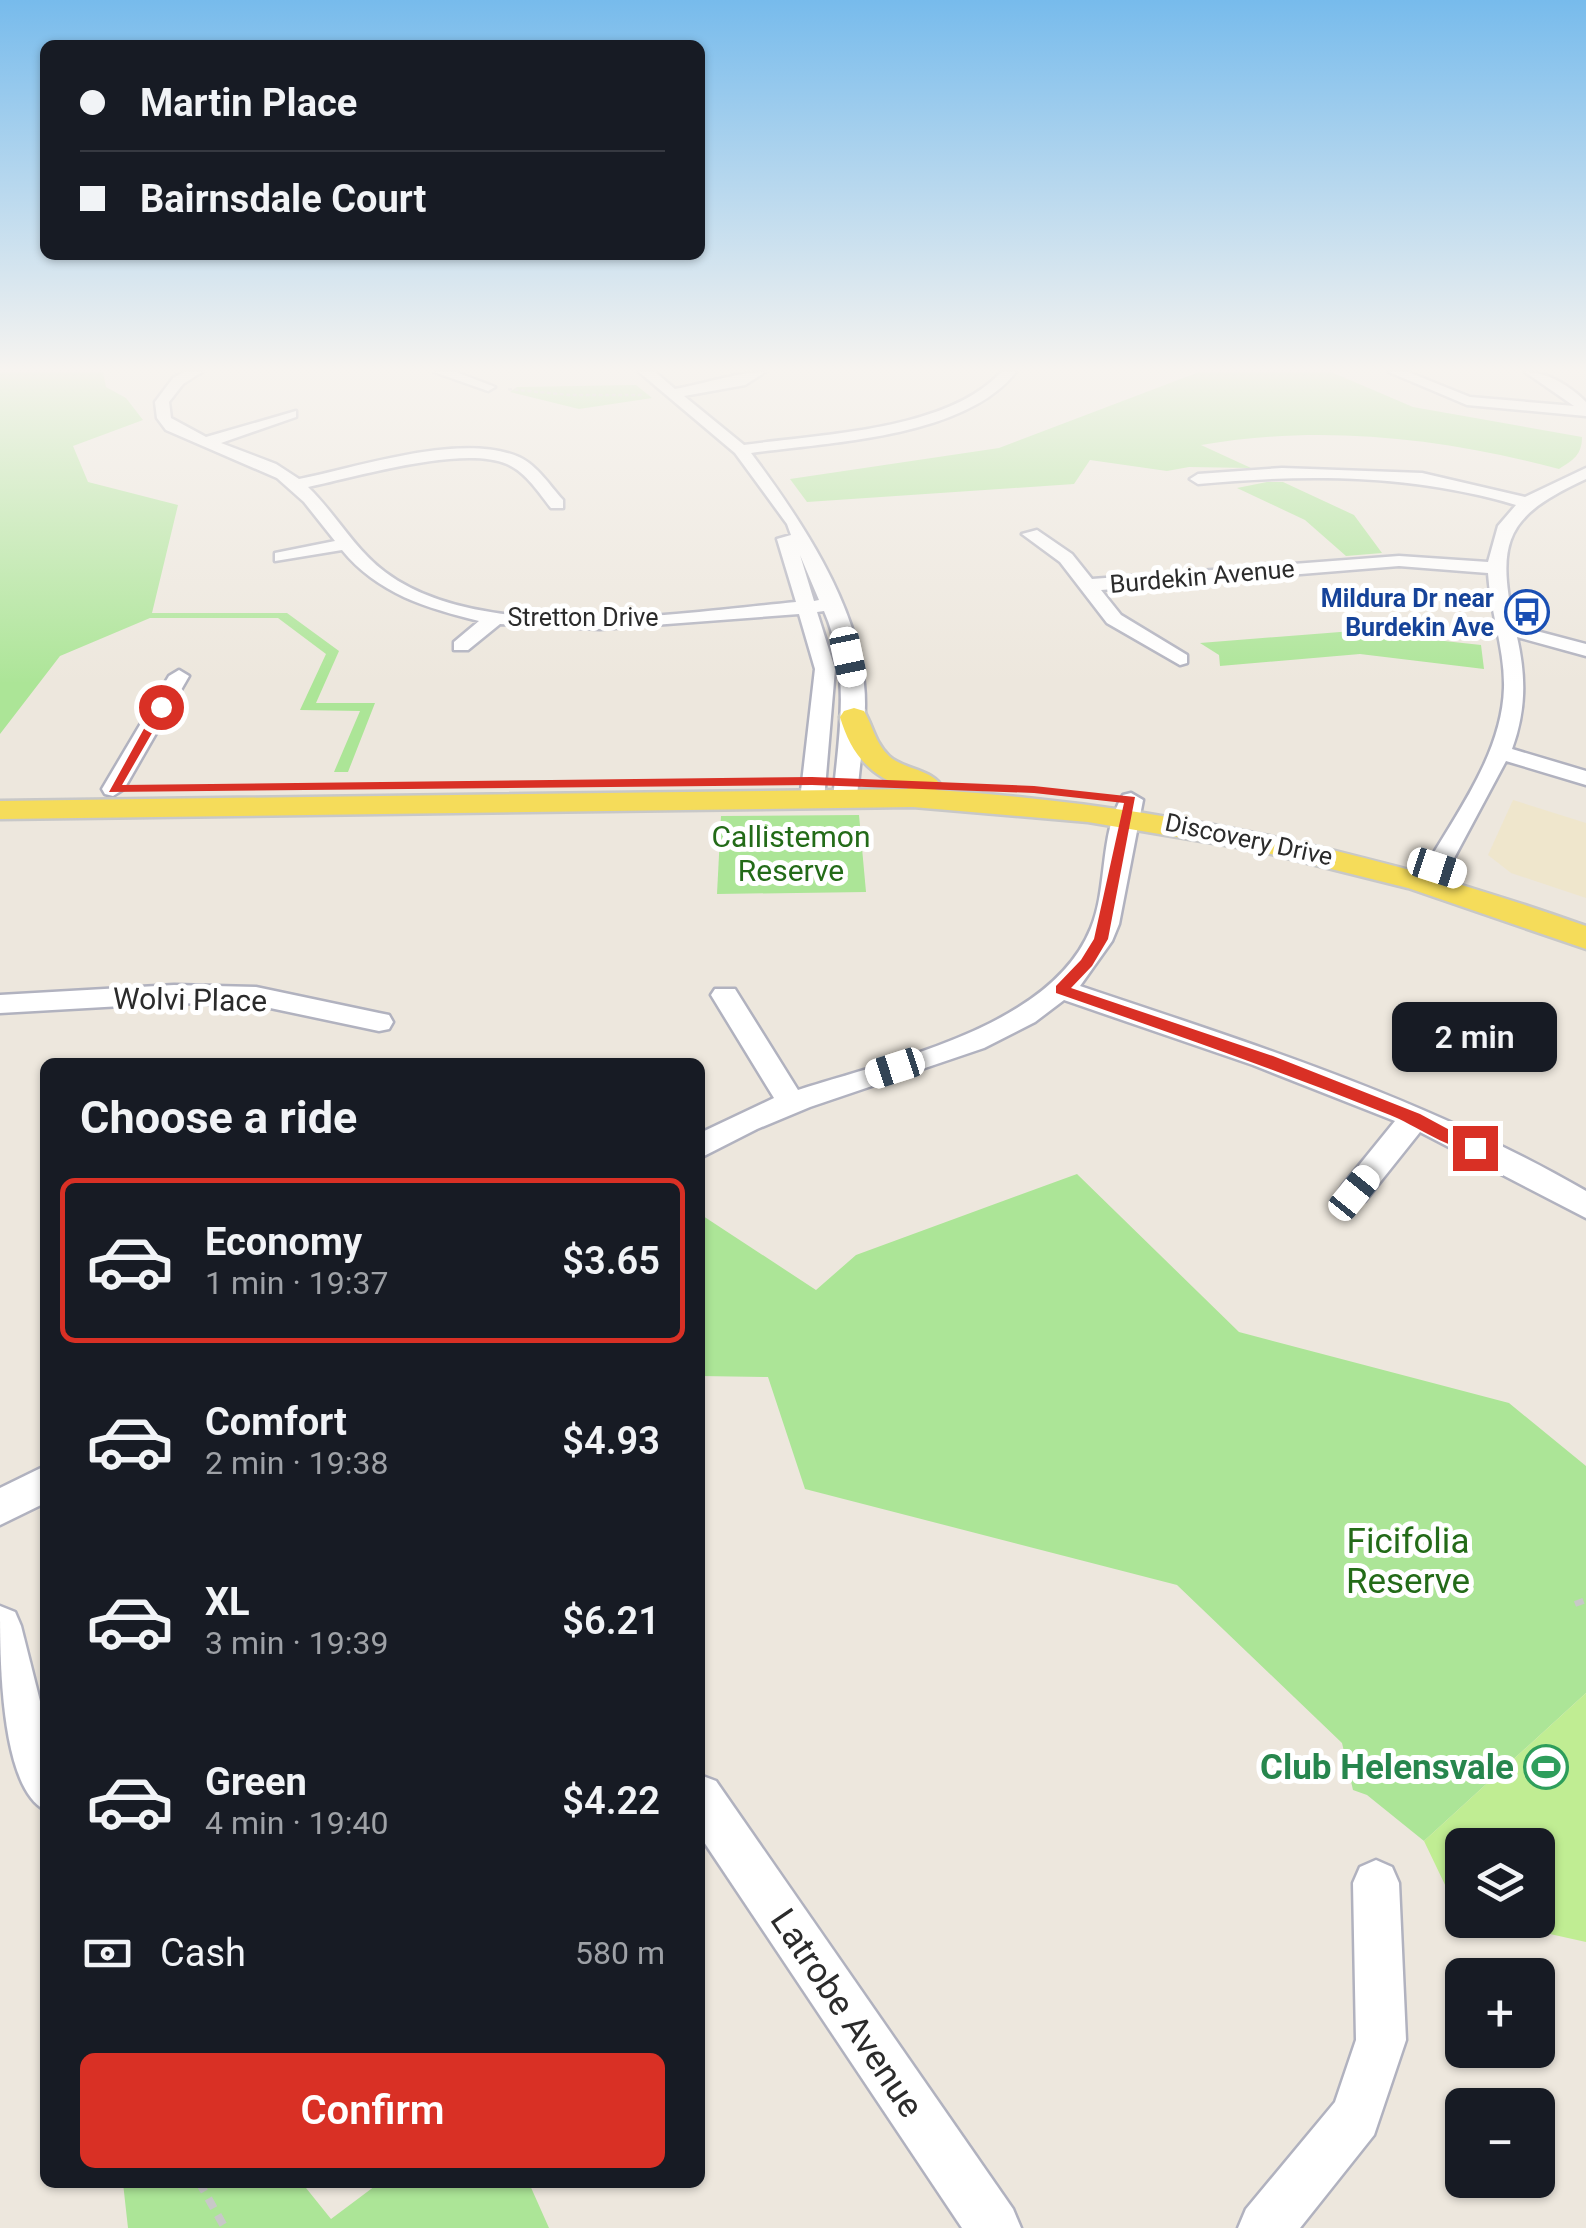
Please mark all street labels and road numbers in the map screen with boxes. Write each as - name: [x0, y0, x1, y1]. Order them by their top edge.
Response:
- street label: Burdekin Avenue: [1108, 554, 1296, 599]
- street label: Stretton Drive: [507, 603, 659, 632]
- street label: Discovery Drive: [1162, 808, 1335, 871]
- street label: Wolvi Place: [113, 981, 267, 1018]
- street label: Latrobe Avenue: [762, 1901, 931, 2125]

